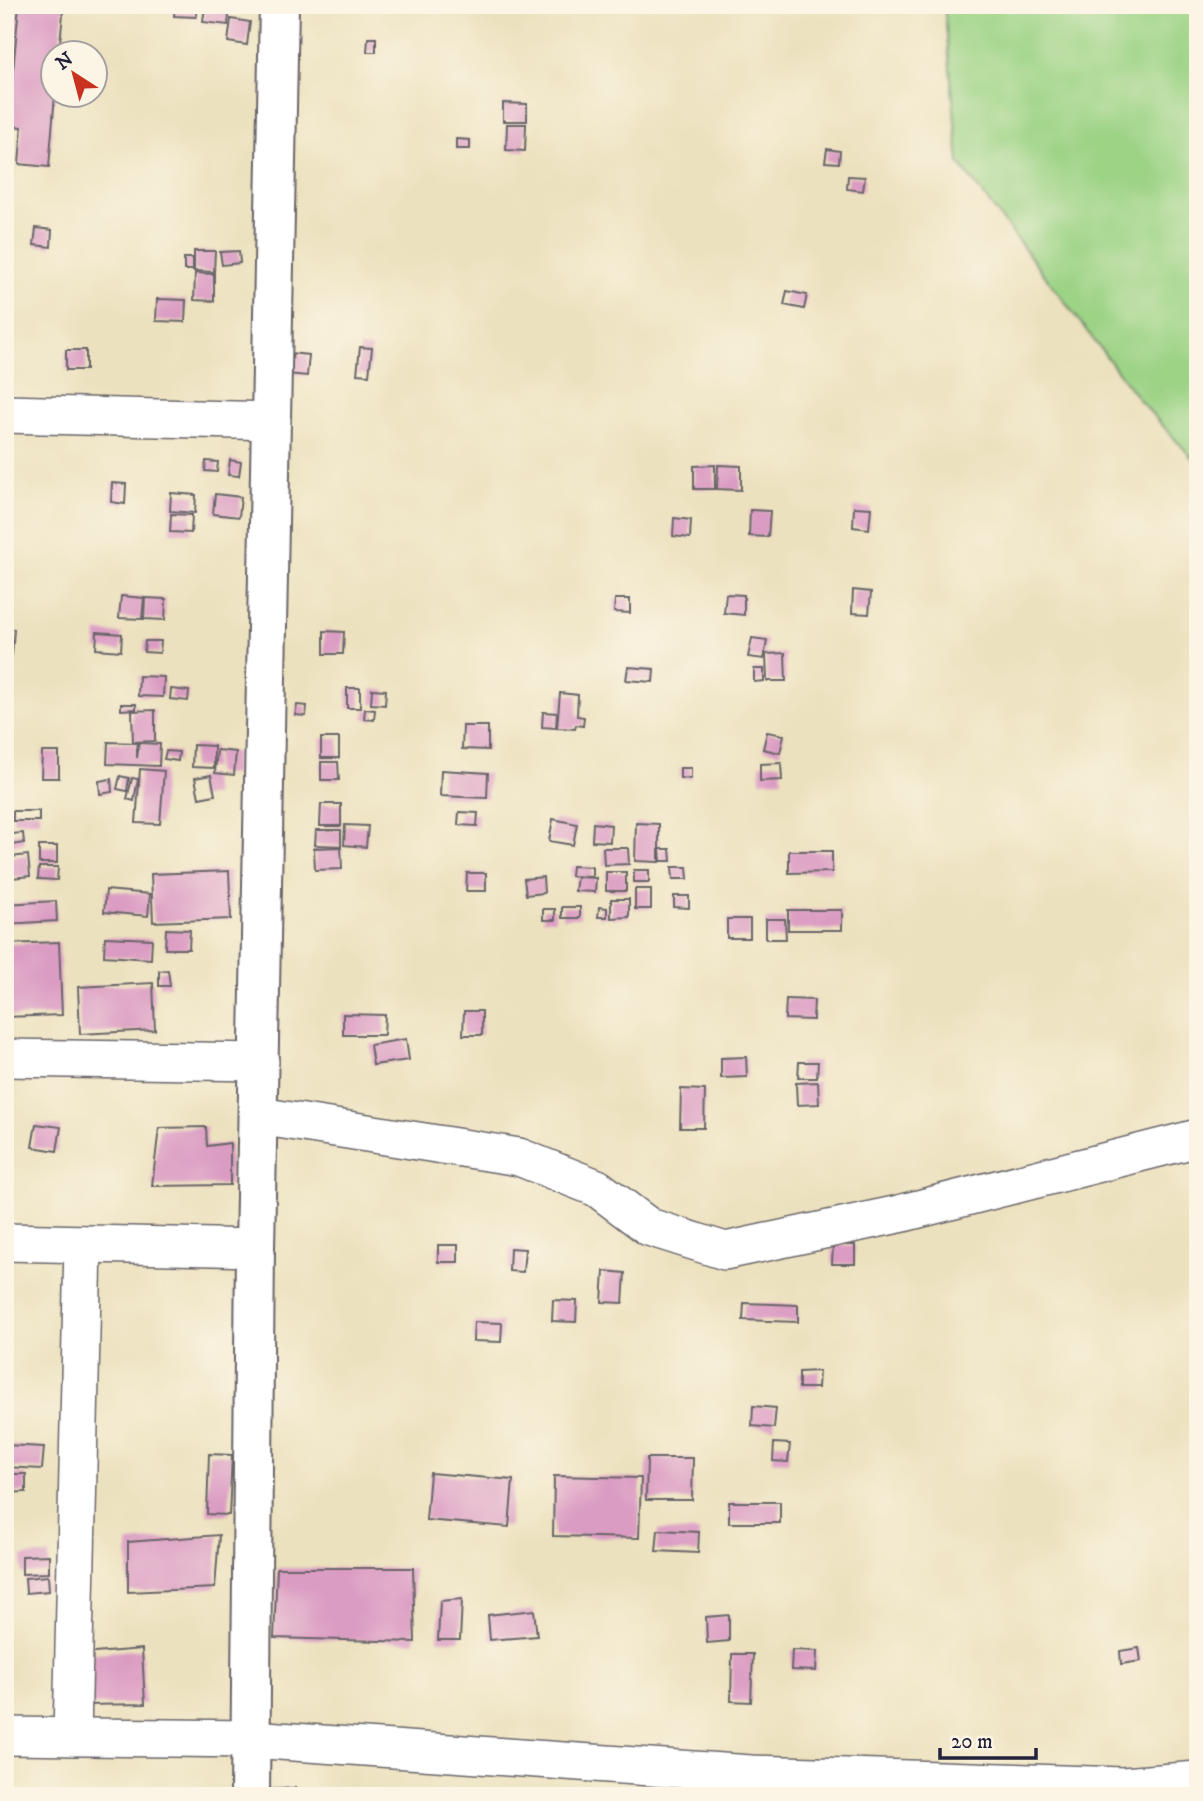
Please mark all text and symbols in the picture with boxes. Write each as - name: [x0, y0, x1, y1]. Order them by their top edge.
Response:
- north arrow: [38, 38, 108, 108]
- text: N: [52, 47, 78, 75]
- scale bar: [940, 1717, 1037, 1761]
- text: 20 m: [951, 1729, 993, 1755]

